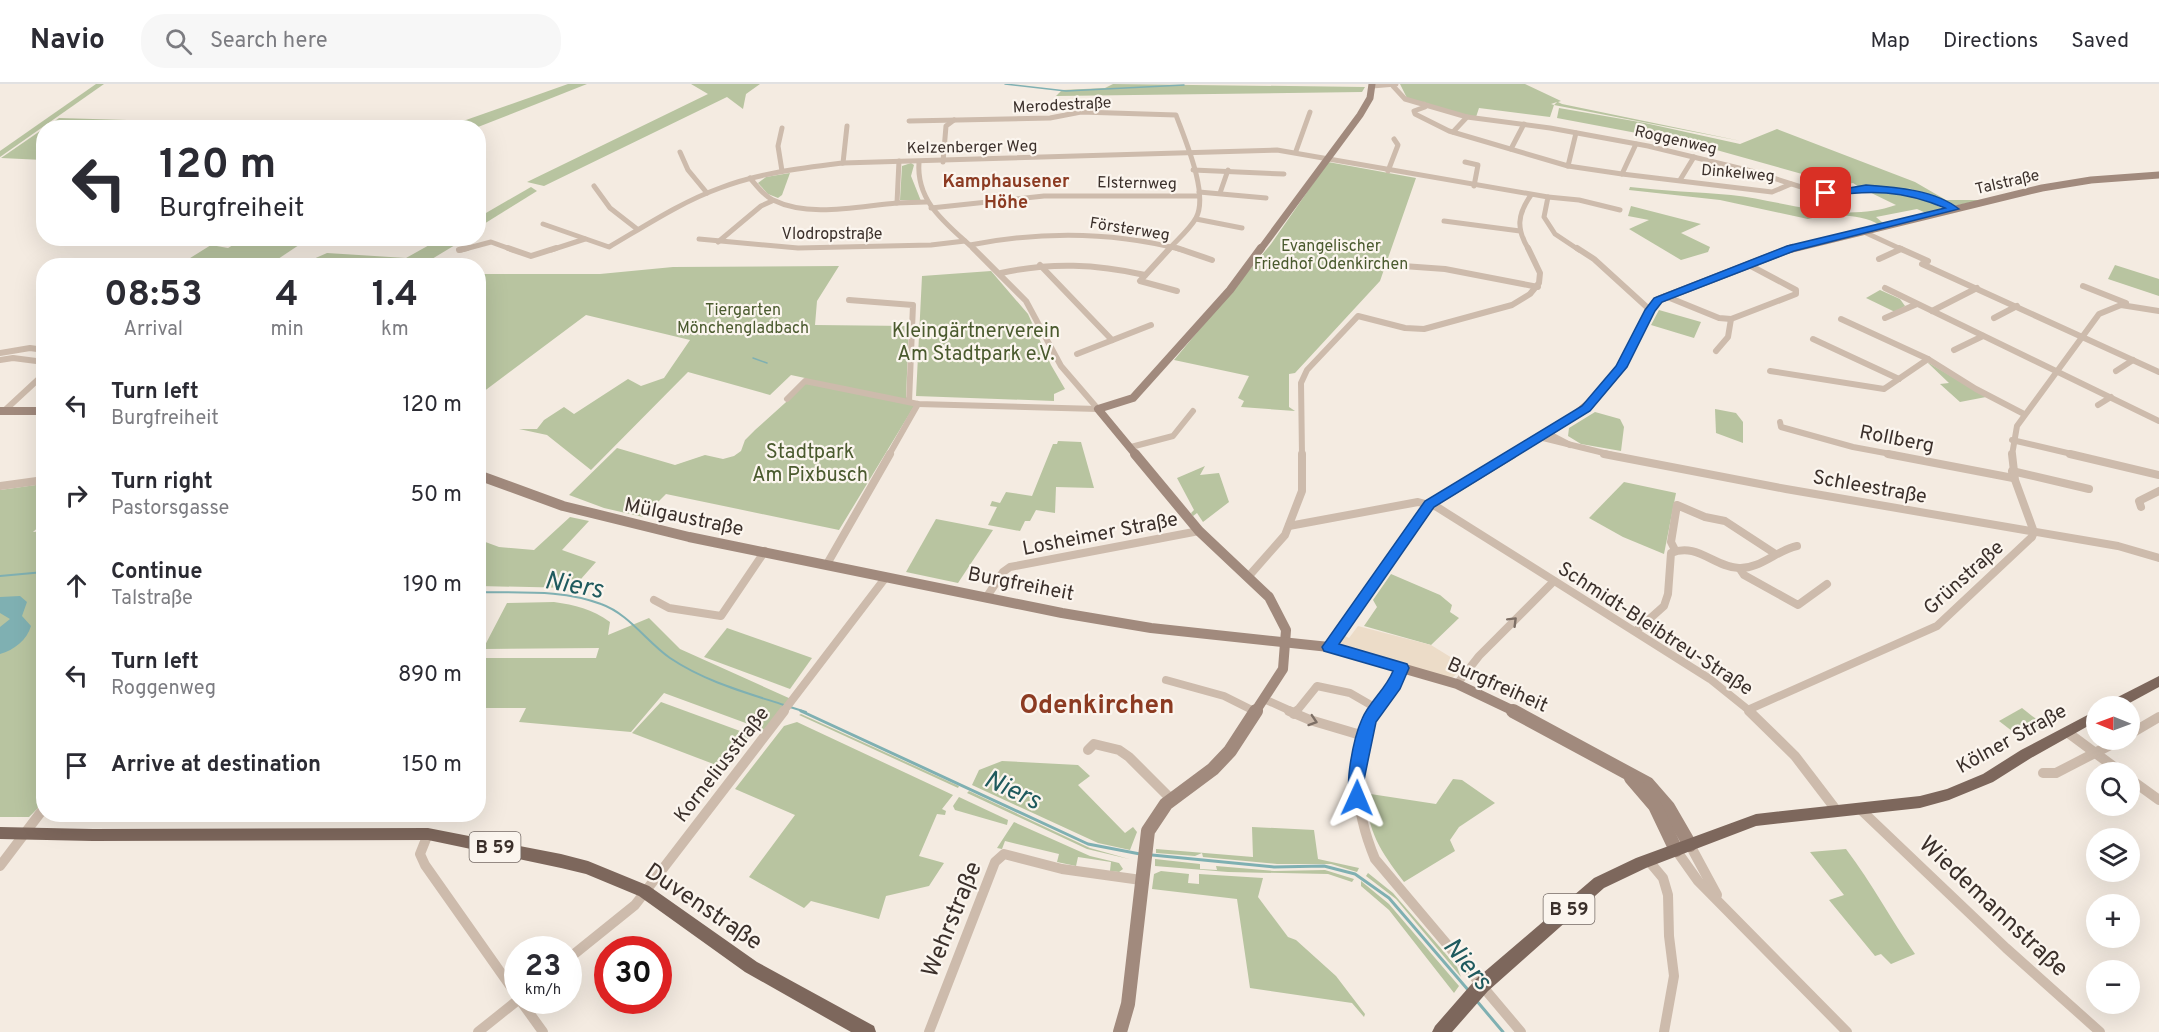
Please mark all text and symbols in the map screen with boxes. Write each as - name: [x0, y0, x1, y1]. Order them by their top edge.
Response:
- search box: [141, 14, 561, 68]
- text: Navio: [30, 23, 105, 59]
- icon: search: [162, 25, 195, 58]
- text: Search here: [210, 28, 327, 55]
- text: Map: [1870, 28, 1910, 55]
- text: Directions: [1943, 28, 2038, 55]
- text: Saved: [2071, 28, 2129, 55]
- street label: Merodestraße: [1012, 93, 1112, 119]
- street label: Roggenweg: [1632, 122, 1719, 160]
- street label: Kelzenberger Weg: [906, 137, 1038, 159]
- text: 120 m: [159, 140, 276, 193]
- icon: left: [60, 144, 138, 222]
- street label: Dinkelweg: [1700, 161, 1776, 187]
- street label: Talstraße: [1973, 166, 2042, 200]
- pin: [1800, 167, 1851, 218]
- district label: Kamphausener Höhe: [942, 171, 1070, 215]
- street label: Elsternweg: [1097, 173, 1177, 195]
- icon: arrive: [1809, 176, 1842, 209]
- text: Burgfreiheit: [159, 192, 305, 226]
- street label: Försterweg: [1088, 214, 1171, 246]
- street label: Vlodropstraße: [782, 225, 882, 245]
- park label: Evangelischer Friedhof Odenkirchen: [1254, 237, 1408, 275]
- text: 08:53: [104, 273, 203, 319]
- text: 4: [276, 273, 299, 319]
- text: 1.4: [372, 273, 418, 319]
- park label: Tiergarten Mönchengladbach: [677, 301, 809, 339]
- text: Arrival: [123, 317, 183, 343]
- text: min: [270, 317, 304, 343]
- text: km: [381, 317, 409, 343]
- park label: Kleingärtnerverein Am Stadtpark e.V.: [892, 319, 1060, 368]
- text: Turn left: [111, 379, 199, 406]
- icon: left: [60, 389, 93, 422]
- text: 120 m: [402, 392, 462, 419]
- text: Burgfreiheit: [111, 406, 219, 432]
- street label: Rollberg: [1857, 420, 1936, 460]
- park label: Stadtpark Am Pixbusch: [752, 440, 868, 489]
- street label: Schleestraße: [1811, 465, 1929, 511]
- text: Turn right: [111, 469, 213, 496]
- icon: right: [60, 479, 93, 512]
- text: 50 m: [410, 482, 462, 509]
- street label: Mülgaustraße: [622, 493, 746, 543]
- text: Pastorsgasse: [111, 496, 229, 522]
- street label: Losheimer Straße: [1020, 507, 1180, 563]
- street label: Grünstraße: [1919, 535, 2010, 622]
- street label: Schmidt-Bleibtreu-Straße: [1552, 557, 1758, 703]
- text: Continue: [111, 559, 202, 586]
- street label: Burgfreiheit: [965, 562, 1076, 608]
- water label: Niers: [542, 565, 607, 608]
- icon: ahead: [60, 569, 93, 602]
- text: 190 m: [403, 572, 462, 599]
- text: Talstraße: [111, 586, 193, 612]
- one-way arrow: [1507, 617, 1517, 628]
- text: Turn left: [111, 649, 199, 676]
- street label: Burgfreiheit: [1443, 652, 1552, 720]
- icon: left: [60, 659, 93, 692]
- text: 890 m: [398, 662, 462, 689]
- text: Roggenweg: [111, 676, 216, 702]
- district label: Odenkirchen: [1020, 690, 1174, 723]
- north arrow: [2086, 696, 2140, 750]
- map controls: [2086, 696, 2140, 1014]
- street label: Kölner Straße: [1952, 699, 2072, 781]
- street label: Korneliusstraße: [669, 702, 776, 829]
- one-way arrow: [1307, 714, 1318, 726]
- icon: arrive: [60, 749, 93, 782]
- text: Arrive at destination: [111, 752, 321, 779]
- text: 150 m: [402, 752, 462, 779]
- button: search: [2086, 762, 2140, 816]
- water label: Niers: [978, 764, 1047, 819]
- position arrow: [1325, 766, 1389, 830]
- button: layers: [2086, 828, 2140, 882]
- street label: Wiedemannstraße: [1912, 830, 2074, 984]
- road number: B 59: [470, 832, 520, 862]
- street label: Duvenstraße: [638, 857, 768, 958]
- street label: Wehrstraße: [916, 857, 990, 982]
- road number: B 59: [1544, 894, 1594, 924]
- button: +: [2086, 894, 2140, 948]
- water label: Niers: [1435, 931, 1498, 999]
- speed limit sign: 30: [594, 936, 672, 1014]
- text: 23: [525, 949, 561, 986]
- button: −: [2086, 960, 2140, 1014]
- text: km/h: [525, 981, 561, 1000]

